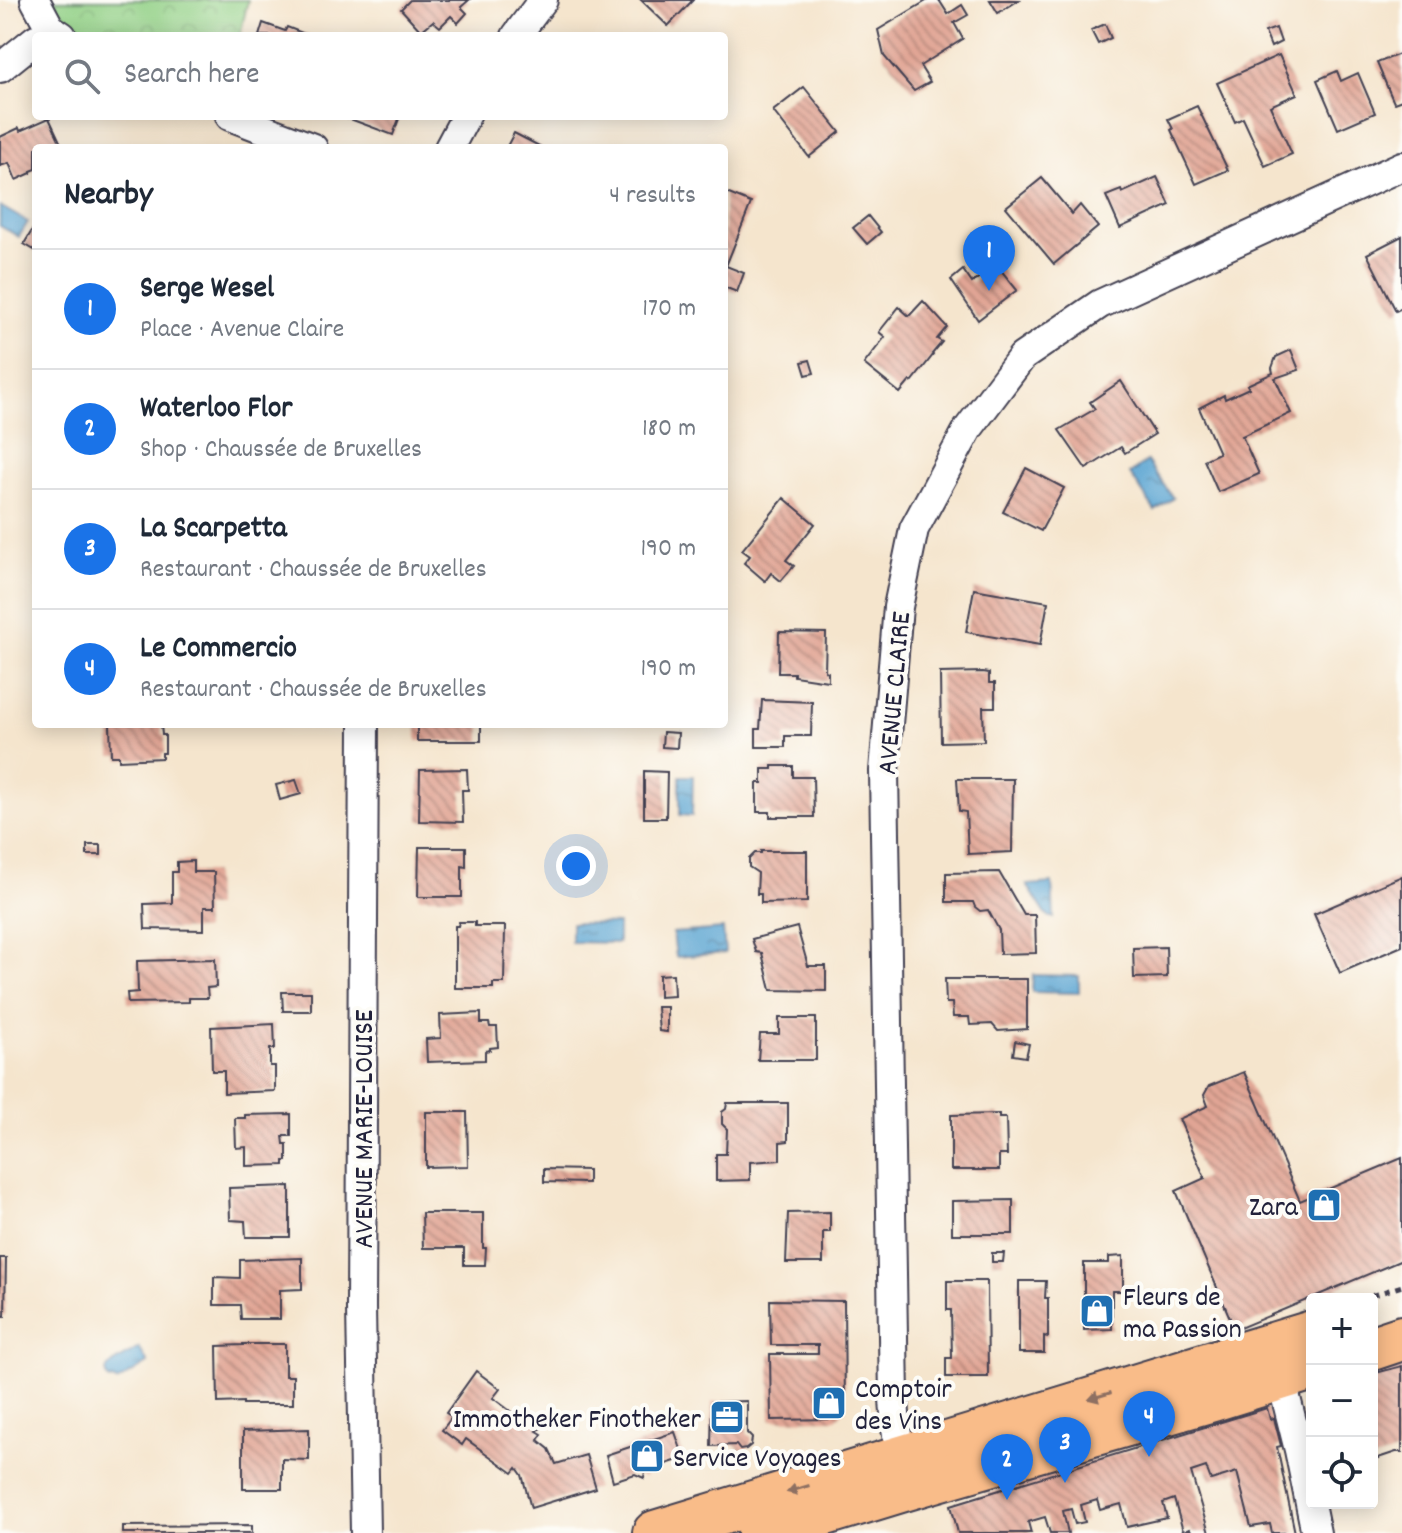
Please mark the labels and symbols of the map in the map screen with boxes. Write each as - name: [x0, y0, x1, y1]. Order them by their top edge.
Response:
- pin: 1: [963, 225, 1015, 291]
- street label: AVENUE CLAIRE: [870, 610, 924, 777]
- your location: [556, 846, 596, 886]
- street label: AVENUE MARIE-LOUISE: [347, 1009, 387, 1248]
- shop icon: Zara: [1305, 1186, 1343, 1224]
- place label: Zara: [1249, 1190, 1299, 1230]
- place label: Fleurs de ma Passion: [1123, 1280, 1242, 1352]
- shop icon: Fleurs de ma Passion: [1078, 1292, 1116, 1330]
- place label: Comptoir des Vins: [855, 1372, 952, 1444]
- shop icon: Comptoir des Vins: [810, 1384, 848, 1422]
- one-way arrow: [1088, 1390, 1112, 1403]
- pin: 4: [1123, 1391, 1175, 1457]
- office icon: Immotheker Finotheker: [708, 1398, 746, 1436]
- place label: Immotheker Finotheker: [453, 1402, 702, 1442]
- pin: 3: [1039, 1417, 1091, 1483]
- pin: 2: [981, 1434, 1033, 1500]
- shop icon: Service Voyages: [628, 1437, 666, 1475]
- place label: Service Voyages: [673, 1441, 842, 1481]
- one-way arrow: [785, 1483, 809, 1496]

